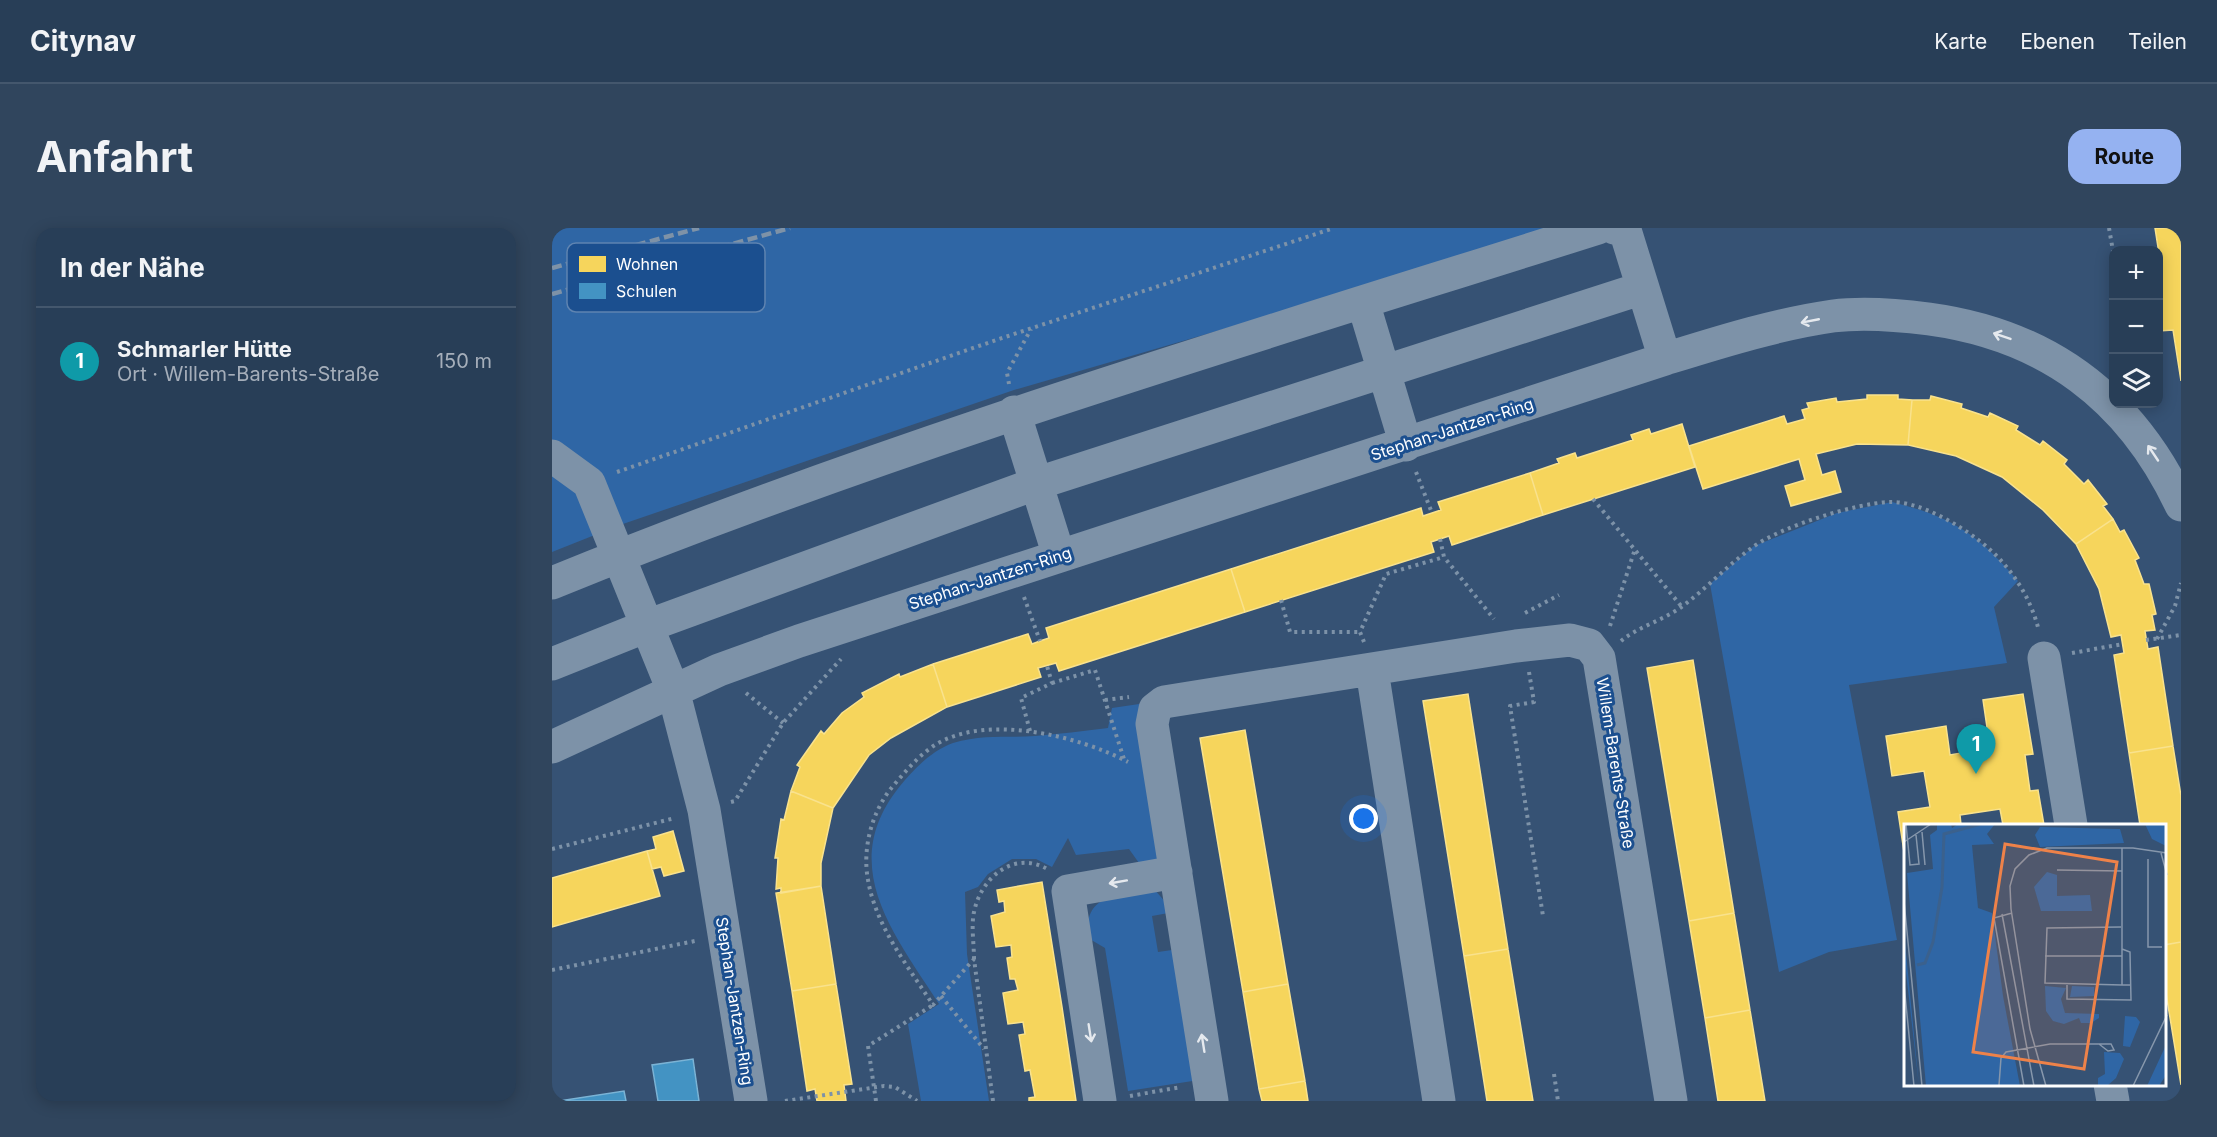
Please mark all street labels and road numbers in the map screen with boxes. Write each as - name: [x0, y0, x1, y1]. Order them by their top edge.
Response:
- street label: Stephan-Jantzen-Ring: [1368, 393, 1536, 465]
- street label: Stephan-Jantzen-Ring: [906, 542, 1074, 614]
- street label: Willem-Barents-Straße: [1593, 676, 1639, 850]
- street label: Stephan-Jantzen-Ring: [712, 915, 758, 1087]

